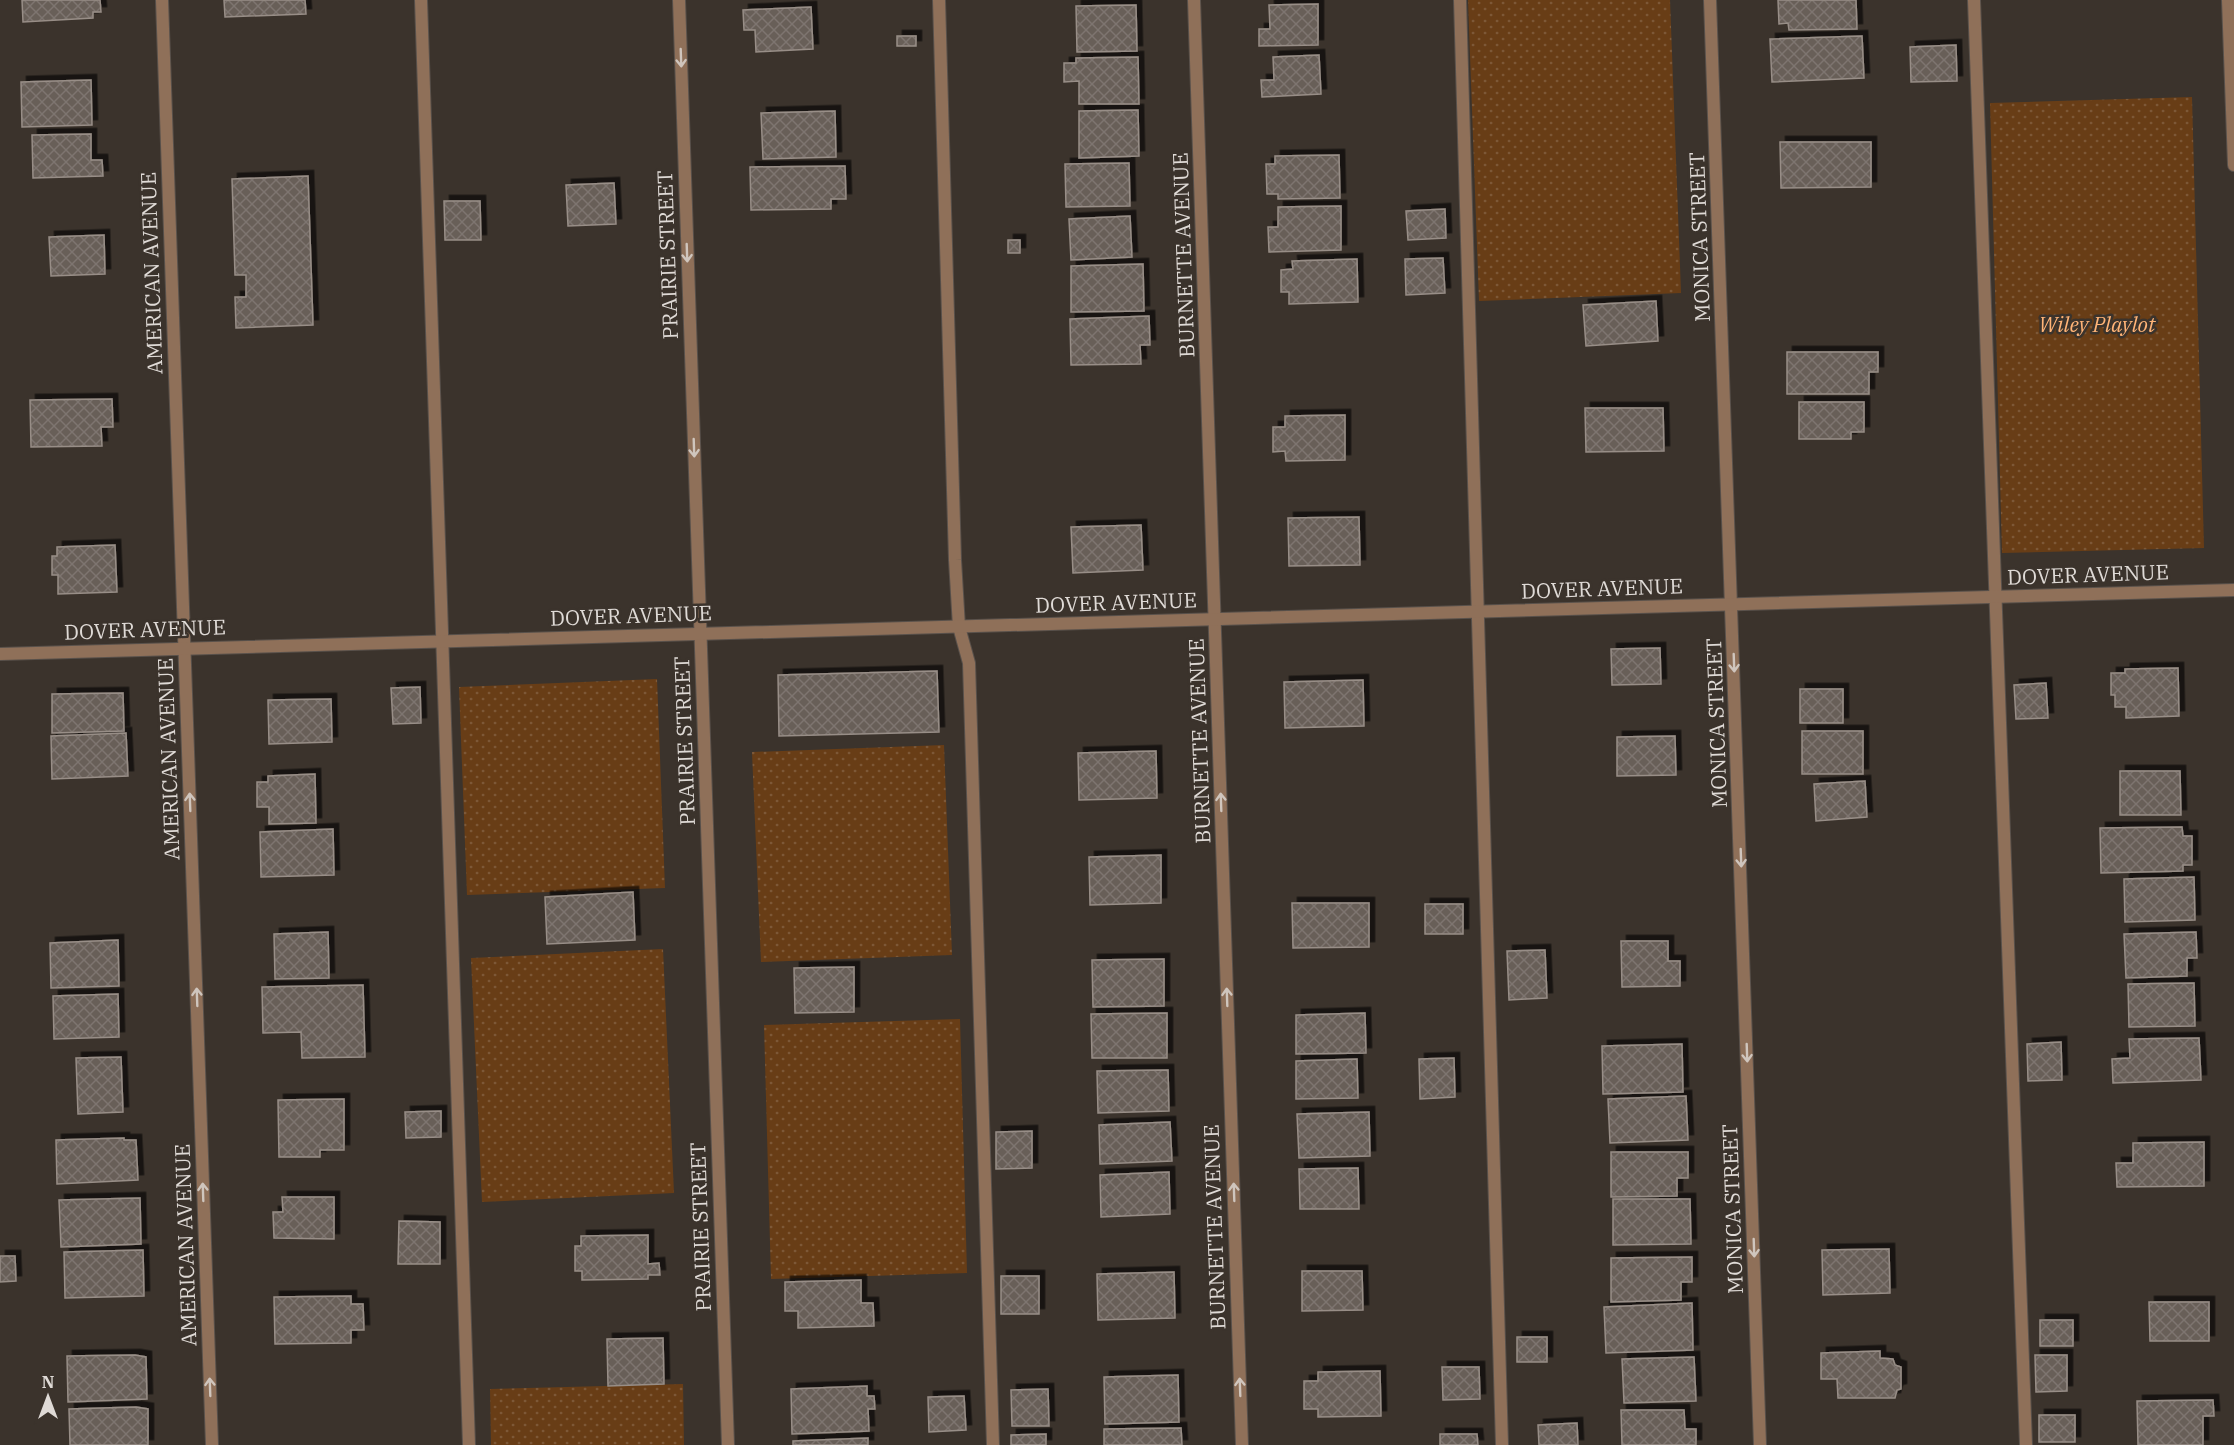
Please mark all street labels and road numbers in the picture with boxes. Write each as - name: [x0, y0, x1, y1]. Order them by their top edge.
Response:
- street label: BURNETTE AVENUE: [1165, 152, 1201, 358]
- street label: MONICA STREET: [1682, 152, 1716, 322]
- street label: PRAIRIE STREET: [650, 170, 684, 340]
- street label: AMERICAN AVENUE: [133, 171, 169, 375]
- street label: DOVER AVENUE: [2007, 557, 2169, 591]
- street label: DOVER AVENUE: [1521, 571, 1683, 605]
- street label: DOVER AVENUE: [1035, 585, 1197, 619]
- street label: DOVER AVENUE: [550, 598, 712, 632]
- street label: DOVER AVENUE: [64, 612, 226, 646]
- street label: BURNETTE AVENUE: [1181, 638, 1217, 844]
- street label: MONICA STREET: [1699, 638, 1733, 808]
- street label: PRAIRIE STREET: [667, 656, 701, 826]
- street label: AMERICAN AVENUE: [150, 657, 186, 861]
- street label: BURNETTE AVENUE: [1196, 1124, 1232, 1330]
- street label: MONICA STREET: [1715, 1124, 1749, 1294]
- street label: PRAIRIE STREET: [683, 1142, 717, 1312]
- street label: AMERICAN AVENUE: [167, 1143, 203, 1347]

